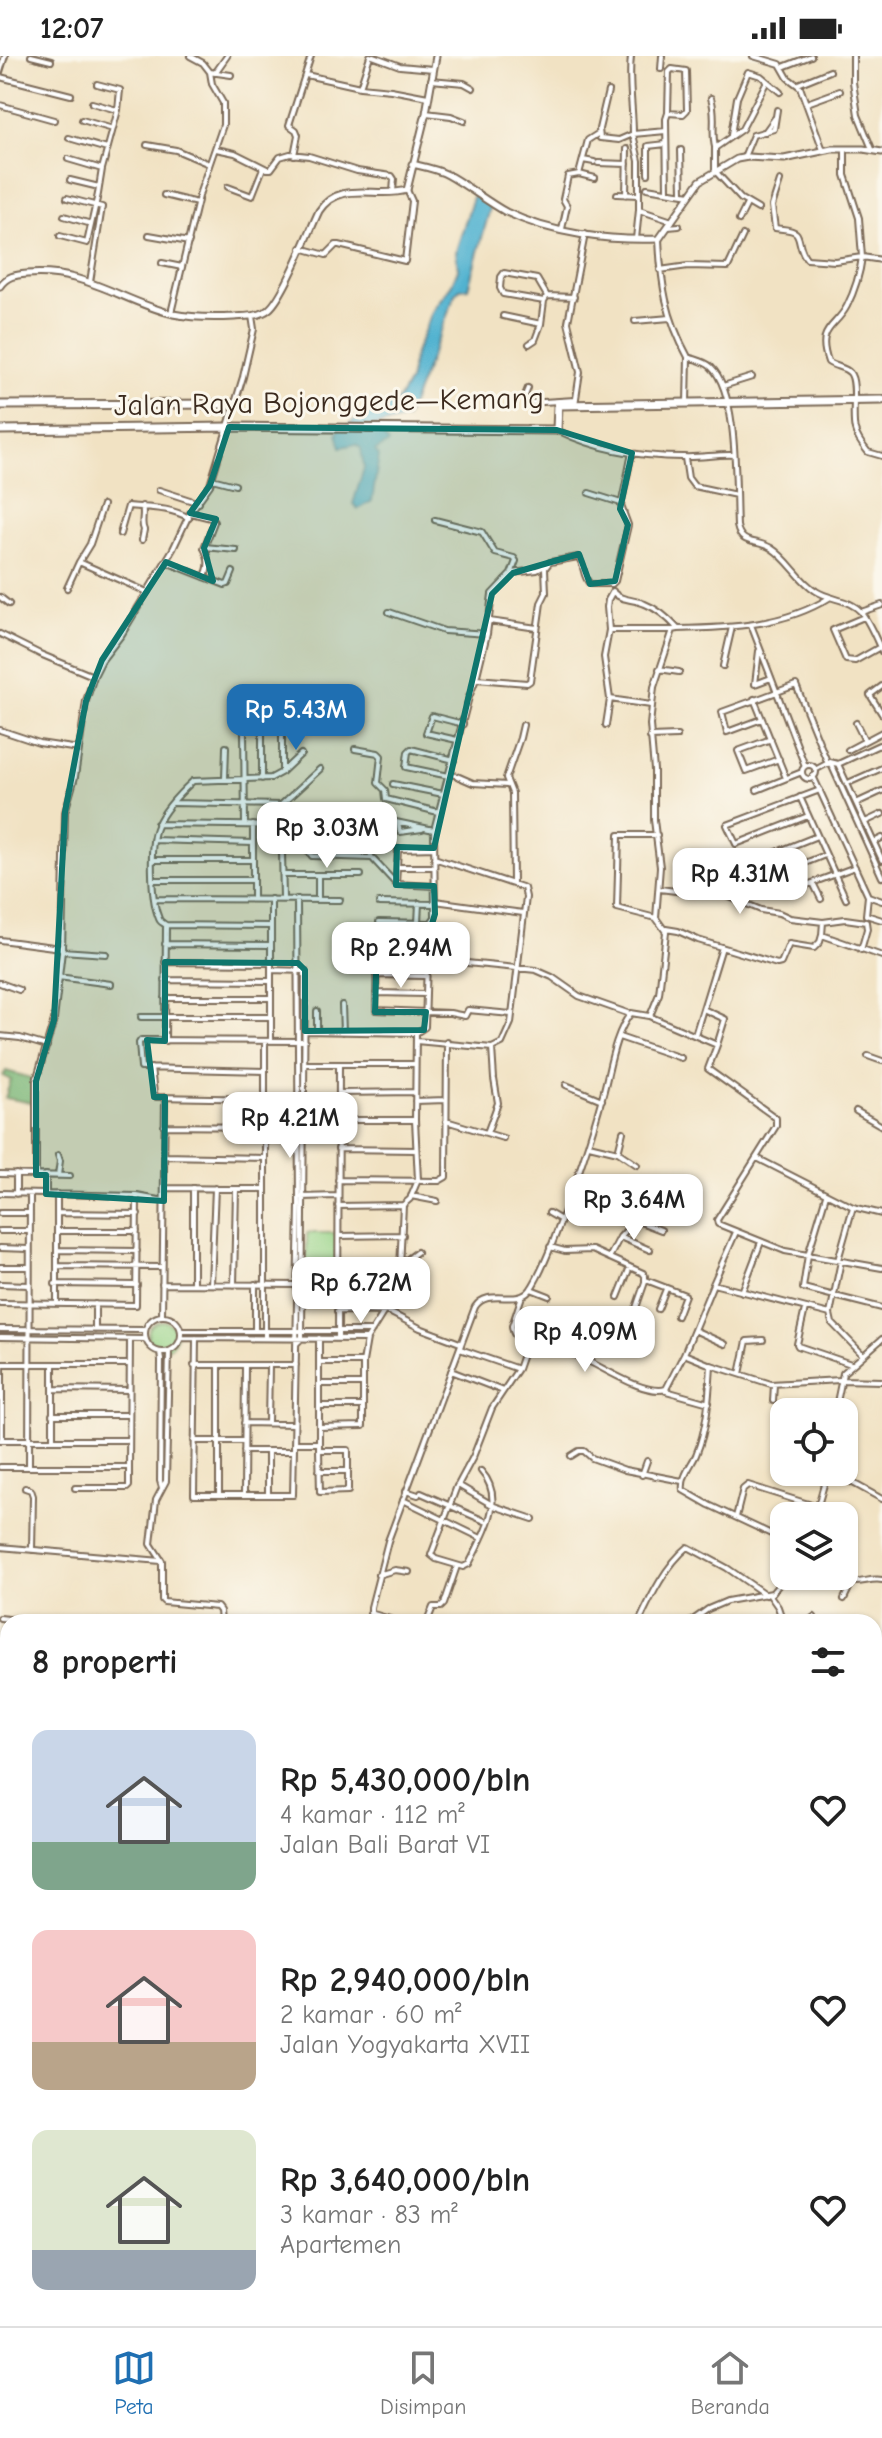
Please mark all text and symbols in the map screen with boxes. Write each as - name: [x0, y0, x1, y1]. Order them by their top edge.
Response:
- text: 12:07: [40, 11, 104, 46]
- street label: Jalan Raya Bojonggede—Kemang: [114, 381, 544, 423]
- pin: Rp 5.43M: [213, 684, 379, 752]
- text: Rp 5.43M: [245, 695, 347, 725]
- pin: Rp 3.03M: [244, 802, 410, 870]
- text: Rp 3.03M: [275, 813, 379, 843]
- pin: Rp 4.31M: [657, 848, 823, 916]
- text: Rp 4.31M: [691, 859, 789, 889]
- pin: Rp 2.94M: [318, 922, 484, 990]
- text: Rp 2.94M: [350, 933, 452, 963]
- pin: Rp 4.21M: [207, 1092, 373, 1160]
- text: Rp 4.21M: [241, 1103, 339, 1133]
- pin: Rp 3.64M: [551, 1174, 717, 1242]
- text: Rp 3.64M: [583, 1185, 685, 1215]
- pin: Rp 6.72M: [278, 1257, 444, 1325]
- text: Rp 6.72M: [310, 1268, 412, 1298]
- pin: Rp 4.09M: [502, 1306, 668, 1374]
- text: Rp 4.09M: [533, 1317, 637, 1347]
- map controls: [770, 1398, 858, 1590]
- button: locate: [770, 1398, 858, 1486]
- button: layers: [770, 1502, 858, 1590]
- icon: filters: [806, 1640, 850, 1684]
- text: 8 properti: [32, 1642, 178, 1682]
- text: Rp 5,430,000/bln: [280, 1760, 530, 1800]
- icon: home: [96, 1762, 192, 1858]
- icon: heart: [806, 1788, 850, 1832]
- text: 4 kamar · 112 m²: [280, 1800, 465, 1830]
- text: Jalan Bali Barat VI: [280, 1830, 490, 1860]
- text: Rp 2,940,000/bln: [280, 1960, 530, 2000]
- icon: home: [96, 1962, 192, 2058]
- icon: heart: [806, 1988, 850, 2032]
- text: 2 kamar · 60 m²: [280, 2000, 462, 2030]
- text: Jalan Yogyakarta XVII: [280, 2030, 530, 2060]
- text: Rp 3,640,000/bln: [280, 2160, 530, 2200]
- icon: home: [96, 2162, 192, 2258]
- icon: heart: [806, 2188, 850, 2232]
- text: 3 kamar · 83 m²: [280, 2200, 458, 2230]
- text: Apartemen: [280, 2230, 401, 2260]
- tab: Peta: [112, 2346, 156, 2420]
- tab: Disimpan: [380, 2346, 466, 2420]
- tab: Beranda: [690, 2346, 770, 2420]

